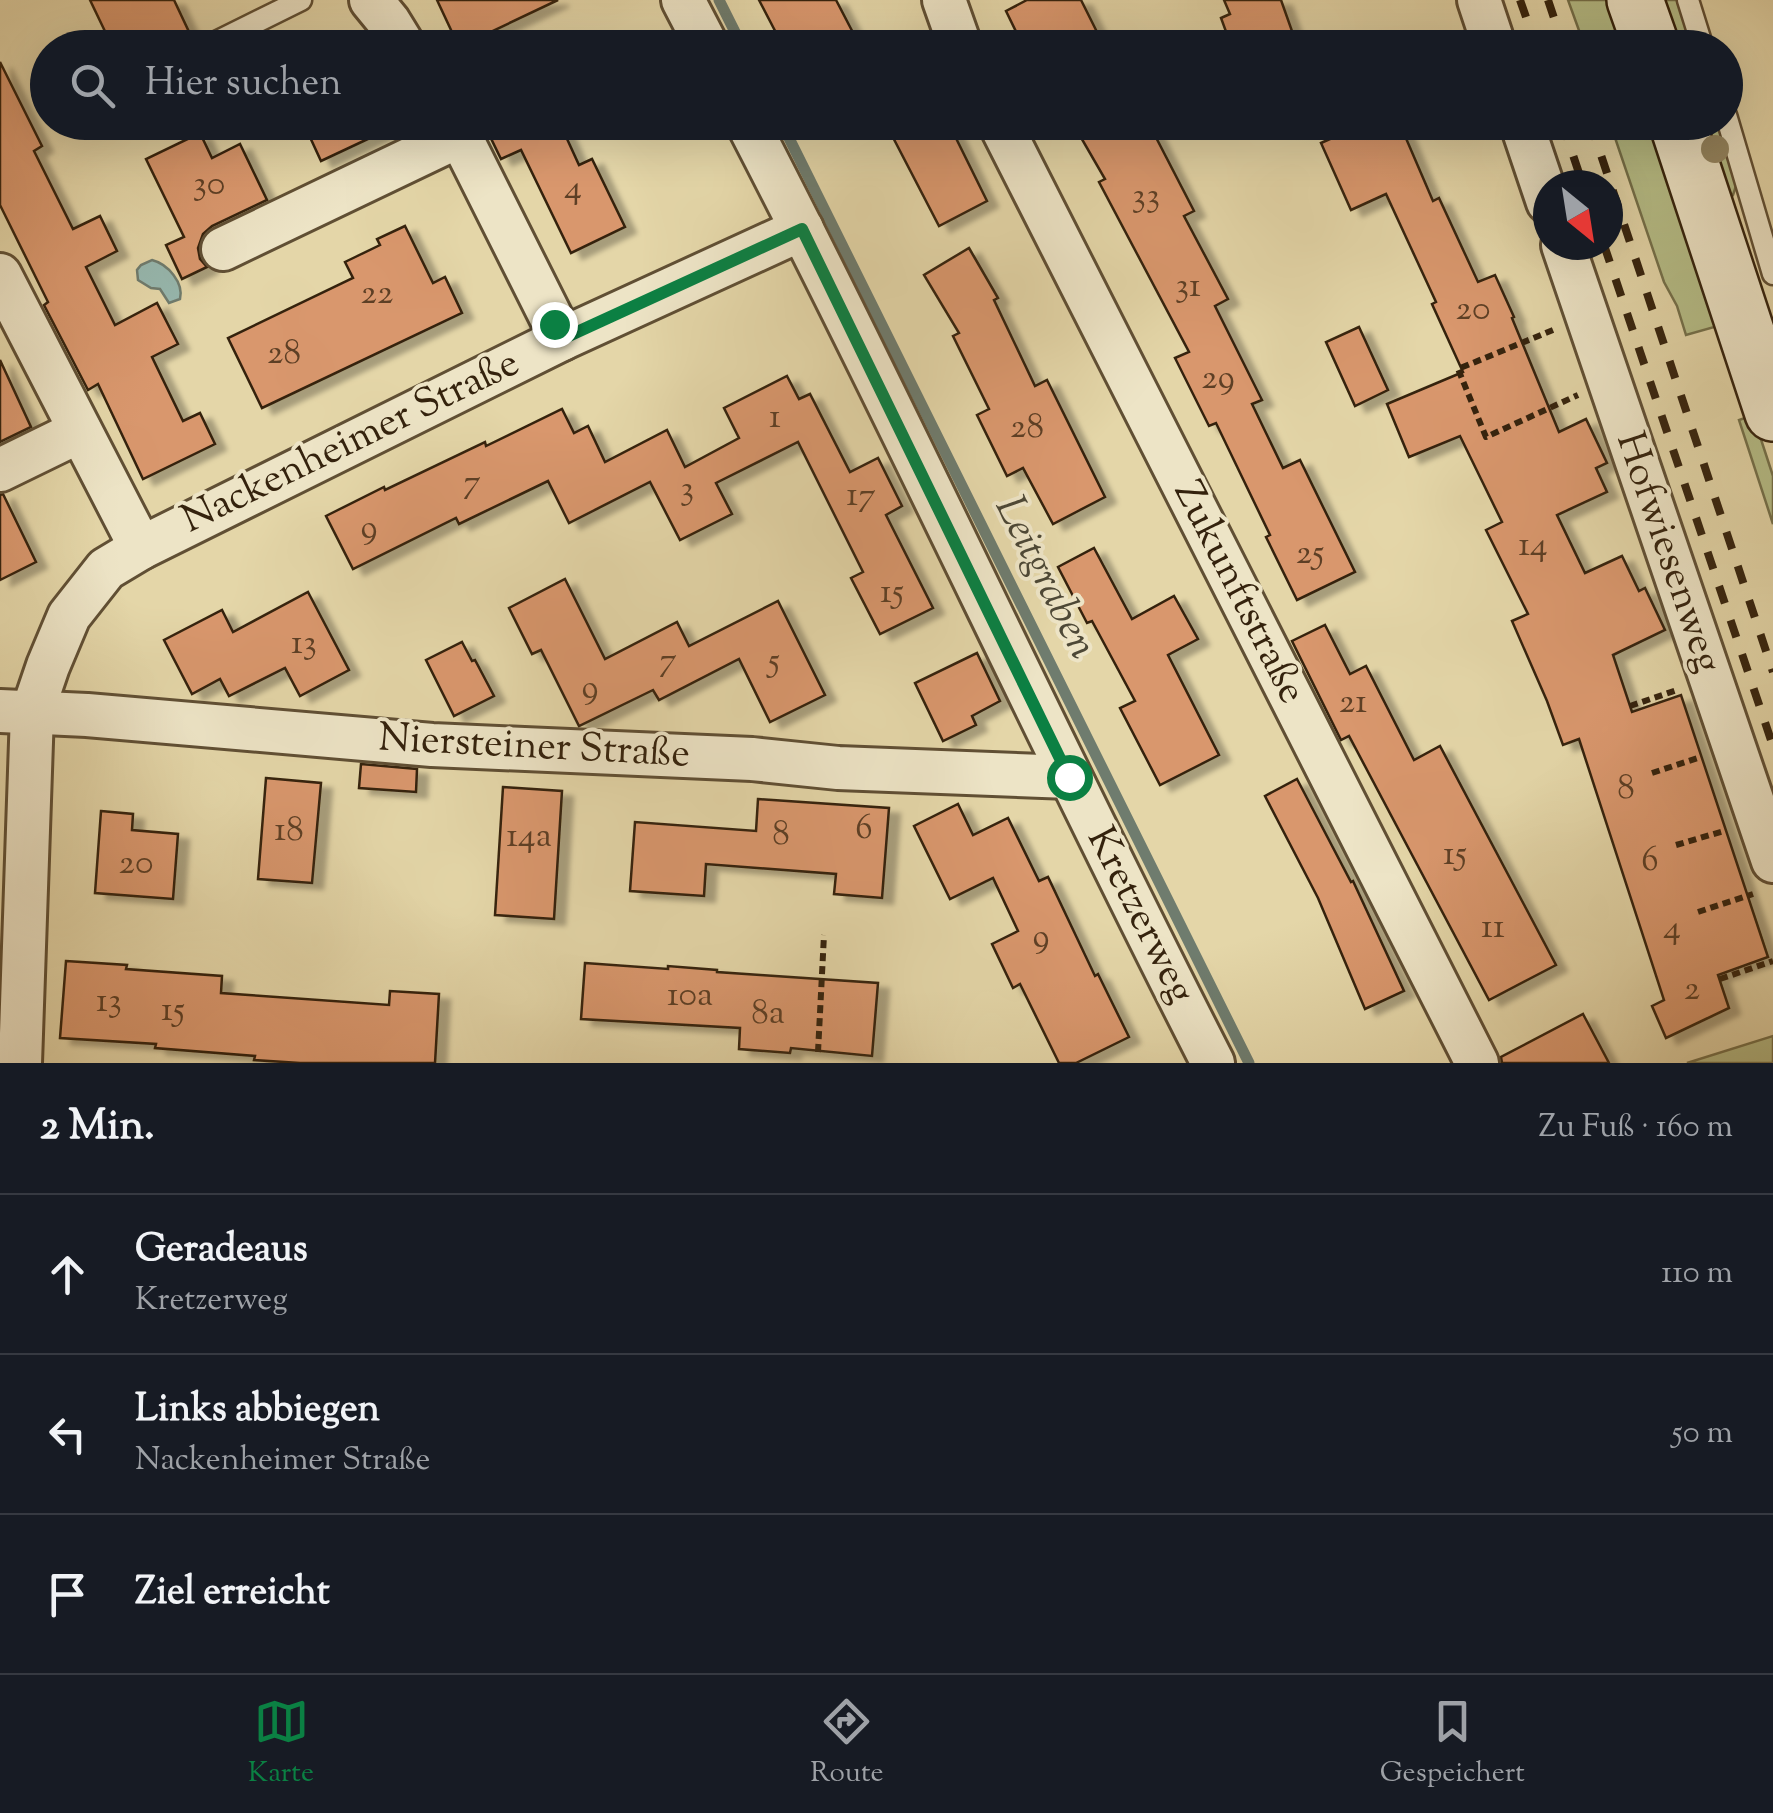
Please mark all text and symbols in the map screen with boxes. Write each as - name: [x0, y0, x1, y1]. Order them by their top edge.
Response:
- search box: [30, 30, 1743, 140]
- icon: search: [65, 58, 120, 113]
- text: Hier suchen: [145, 58, 342, 112]
- house number: 30: [193, 160, 225, 211]
- house number: 4: [564, 164, 582, 215]
- north arrow: [1533, 170, 1623, 260]
- house number: 33: [1132, 172, 1160, 223]
- house number: 31: [1175, 262, 1201, 313]
- house number: 22: [361, 269, 393, 320]
- house number: 20: [1456, 285, 1490, 336]
- route end: [532, 302, 578, 348]
- house number: 28: [267, 329, 301, 380]
- street label: Nackenheimer Straße: [172, 336, 530, 550]
- house number: 29: [1201, 354, 1235, 405]
- house number: 1: [769, 393, 781, 444]
- house number: 28: [1010, 403, 1044, 454]
- street label: Hofwiesenweg: [1599, 425, 1735, 681]
- house number: 7: [463, 458, 481, 509]
- house number: 3: [680, 465, 694, 516]
- house number: 17: [846, 471, 876, 522]
- street label: Zukunftstraße: [1157, 472, 1319, 714]
- water label: Leitgraben: [977, 486, 1111, 670]
- house number: 9: [360, 504, 378, 555]
- house number: 14: [1518, 521, 1548, 572]
- house number: 25: [1296, 529, 1324, 580]
- house number: 15: [880, 568, 904, 619]
- house number: 13: [291, 619, 317, 670]
- house number: 7: [659, 636, 677, 687]
- house number: 5: [766, 637, 780, 688]
- house number: 9: [581, 664, 599, 715]
- house number: 21: [1339, 678, 1367, 729]
- street label: Niersteiner Straße: [377, 711, 691, 785]
- route start: [1047, 755, 1093, 801]
- house number: 8: [1617, 764, 1635, 815]
- house number: 6: [855, 804, 873, 855]
- house number: 18: [274, 806, 304, 857]
- house number: 8: [772, 810, 790, 861]
- house number: 14a: [506, 812, 552, 863]
- street label: Kretzerweg: [1070, 818, 1208, 1014]
- house number: 15: [1443, 830, 1467, 881]
- house number: 6: [1641, 836, 1659, 887]
- house number: 20: [119, 839, 153, 890]
- house number: 11: [1481, 903, 1505, 954]
- house number: 4: [1663, 904, 1681, 955]
- house number: 9: [1032, 913, 1050, 964]
- house number: 2: [1684, 965, 1700, 1016]
- house number: 10a: [667, 971, 713, 1022]
- house number: 13: [96, 977, 122, 1028]
- house number: 15: [161, 986, 185, 1037]
- house number: 8a: [751, 989, 785, 1040]
- text: 2 Min.: [40, 1098, 155, 1158]
- text: Zu Fuß · 160 m: [1539, 1105, 1733, 1151]
- text: Geradeaus: [135, 1224, 308, 1278]
- icon: ahead: [40, 1247, 95, 1302]
- text: 110 m: [1661, 1251, 1733, 1297]
- text: Kretzerweg: [135, 1278, 288, 1324]
- text: Links abbiegen: [135, 1384, 380, 1438]
- icon: left: [40, 1407, 95, 1462]
- text: 50 m: [1672, 1411, 1733, 1457]
- text: Nackenheimer Straße: [135, 1438, 431, 1484]
- icon: arrive: [40, 1567, 95, 1622]
- text: Ziel erreicht: [135, 1567, 330, 1621]
- tab: Karte: [248, 1694, 314, 1794]
- tab: Route: [810, 1694, 884, 1794]
- tab: Gespeichert: [1380, 1694, 1525, 1794]

